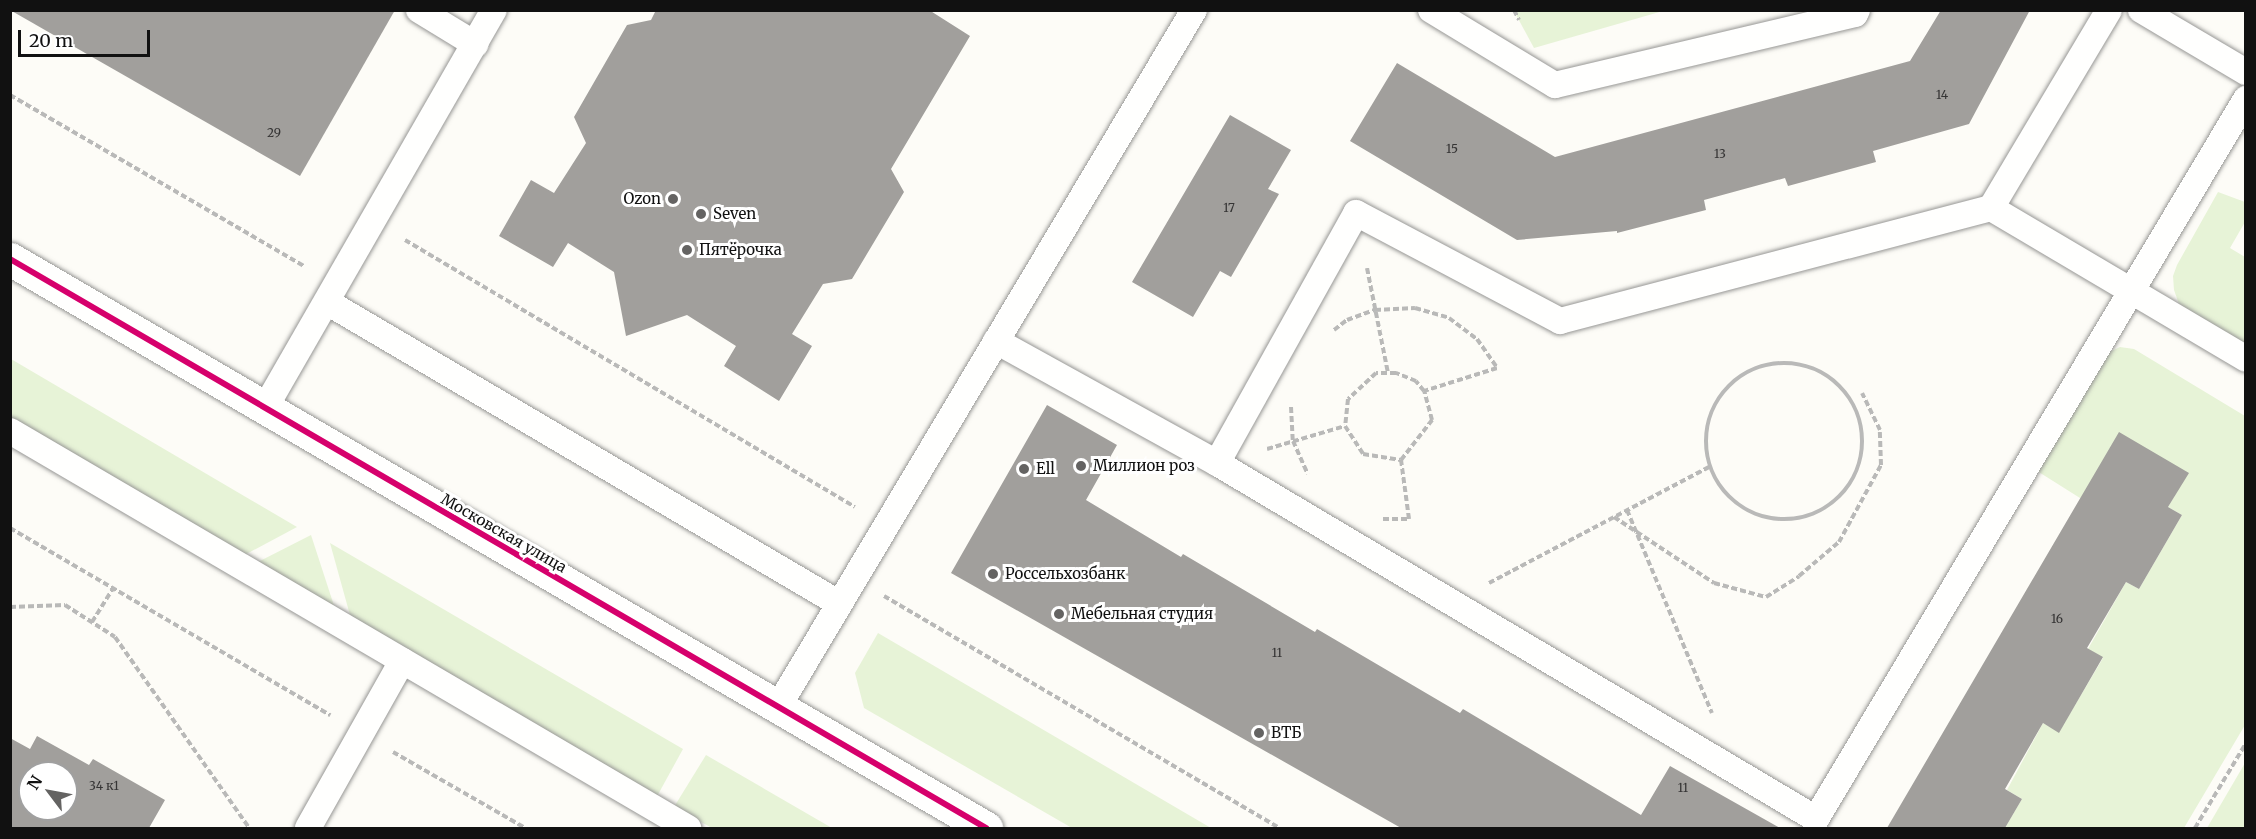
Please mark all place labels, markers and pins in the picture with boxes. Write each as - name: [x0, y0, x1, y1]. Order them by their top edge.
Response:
- place label: Ozon: [623, 190, 661, 208]
- marker: Ozon: [666, 192, 680, 206]
- place label: Seven: [713, 205, 756, 223]
- marker: Seven: [694, 207, 708, 221]
- place label: Пятёрочка: [699, 241, 782, 259]
- marker: Пятёрочка: [680, 243, 694, 257]
- place label: Миллион роз: [1093, 457, 1195, 475]
- marker: Миллион роз: [1074, 459, 1088, 473]
- place label: Ell: [1036, 460, 1055, 478]
- marker: Ell: [1017, 462, 1031, 476]
- place label: Россельхозбанк: [1005, 565, 1125, 583]
- marker: Россельхозбанк: [986, 567, 1000, 581]
- place label: Мебельная студия: [1071, 605, 1213, 623]
- marker: Мебельная студия: [1052, 607, 1066, 621]
- place label: ВТБ: [1271, 724, 1302, 742]
- marker: ВТБ: [1252, 726, 1266, 740]

